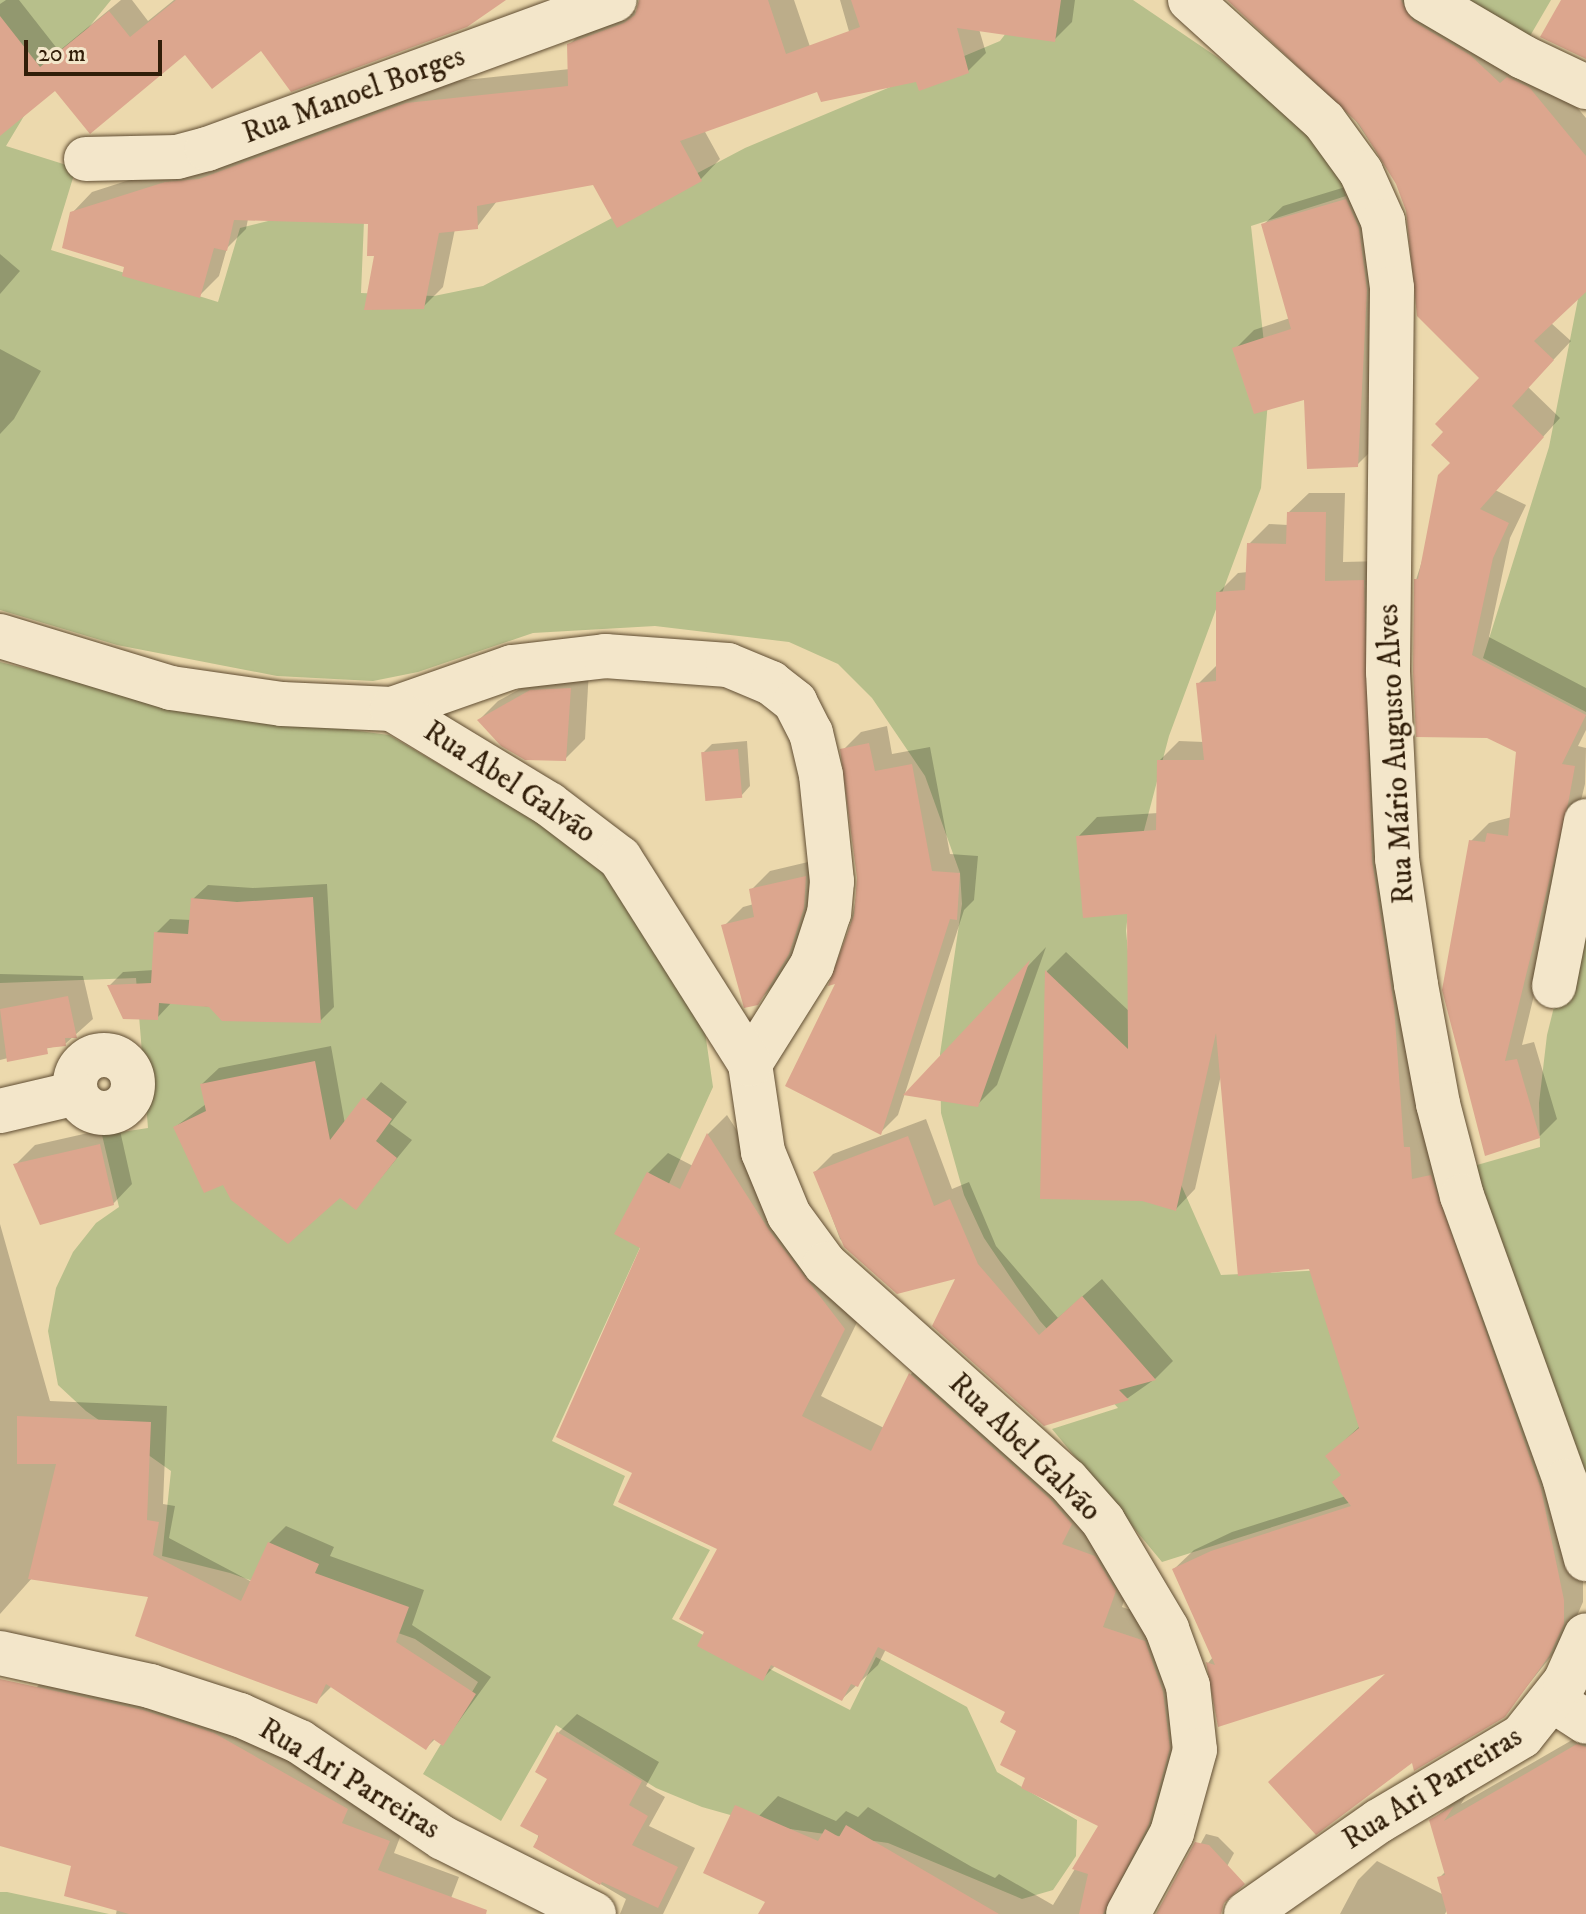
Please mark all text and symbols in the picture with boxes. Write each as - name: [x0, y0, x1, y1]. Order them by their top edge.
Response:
- scale bar: [28, 24, 166, 74]
- text: 20 m: [38, 39, 86, 69]
- street label: Rua Manoel Borges: [238, 39, 470, 153]
- street label: Rua Mário Augusto Alves: [1371, 603, 1423, 905]
- street label: Rua Abel Galvão: [416, 714, 602, 852]
- street label: Rua Abel Galvão: [940, 1366, 1108, 1530]
- street label: Rua Ari Parreiras: [252, 1712, 446, 1848]
- street label: Rua Ari Parreiras: [1337, 1720, 1529, 1858]

